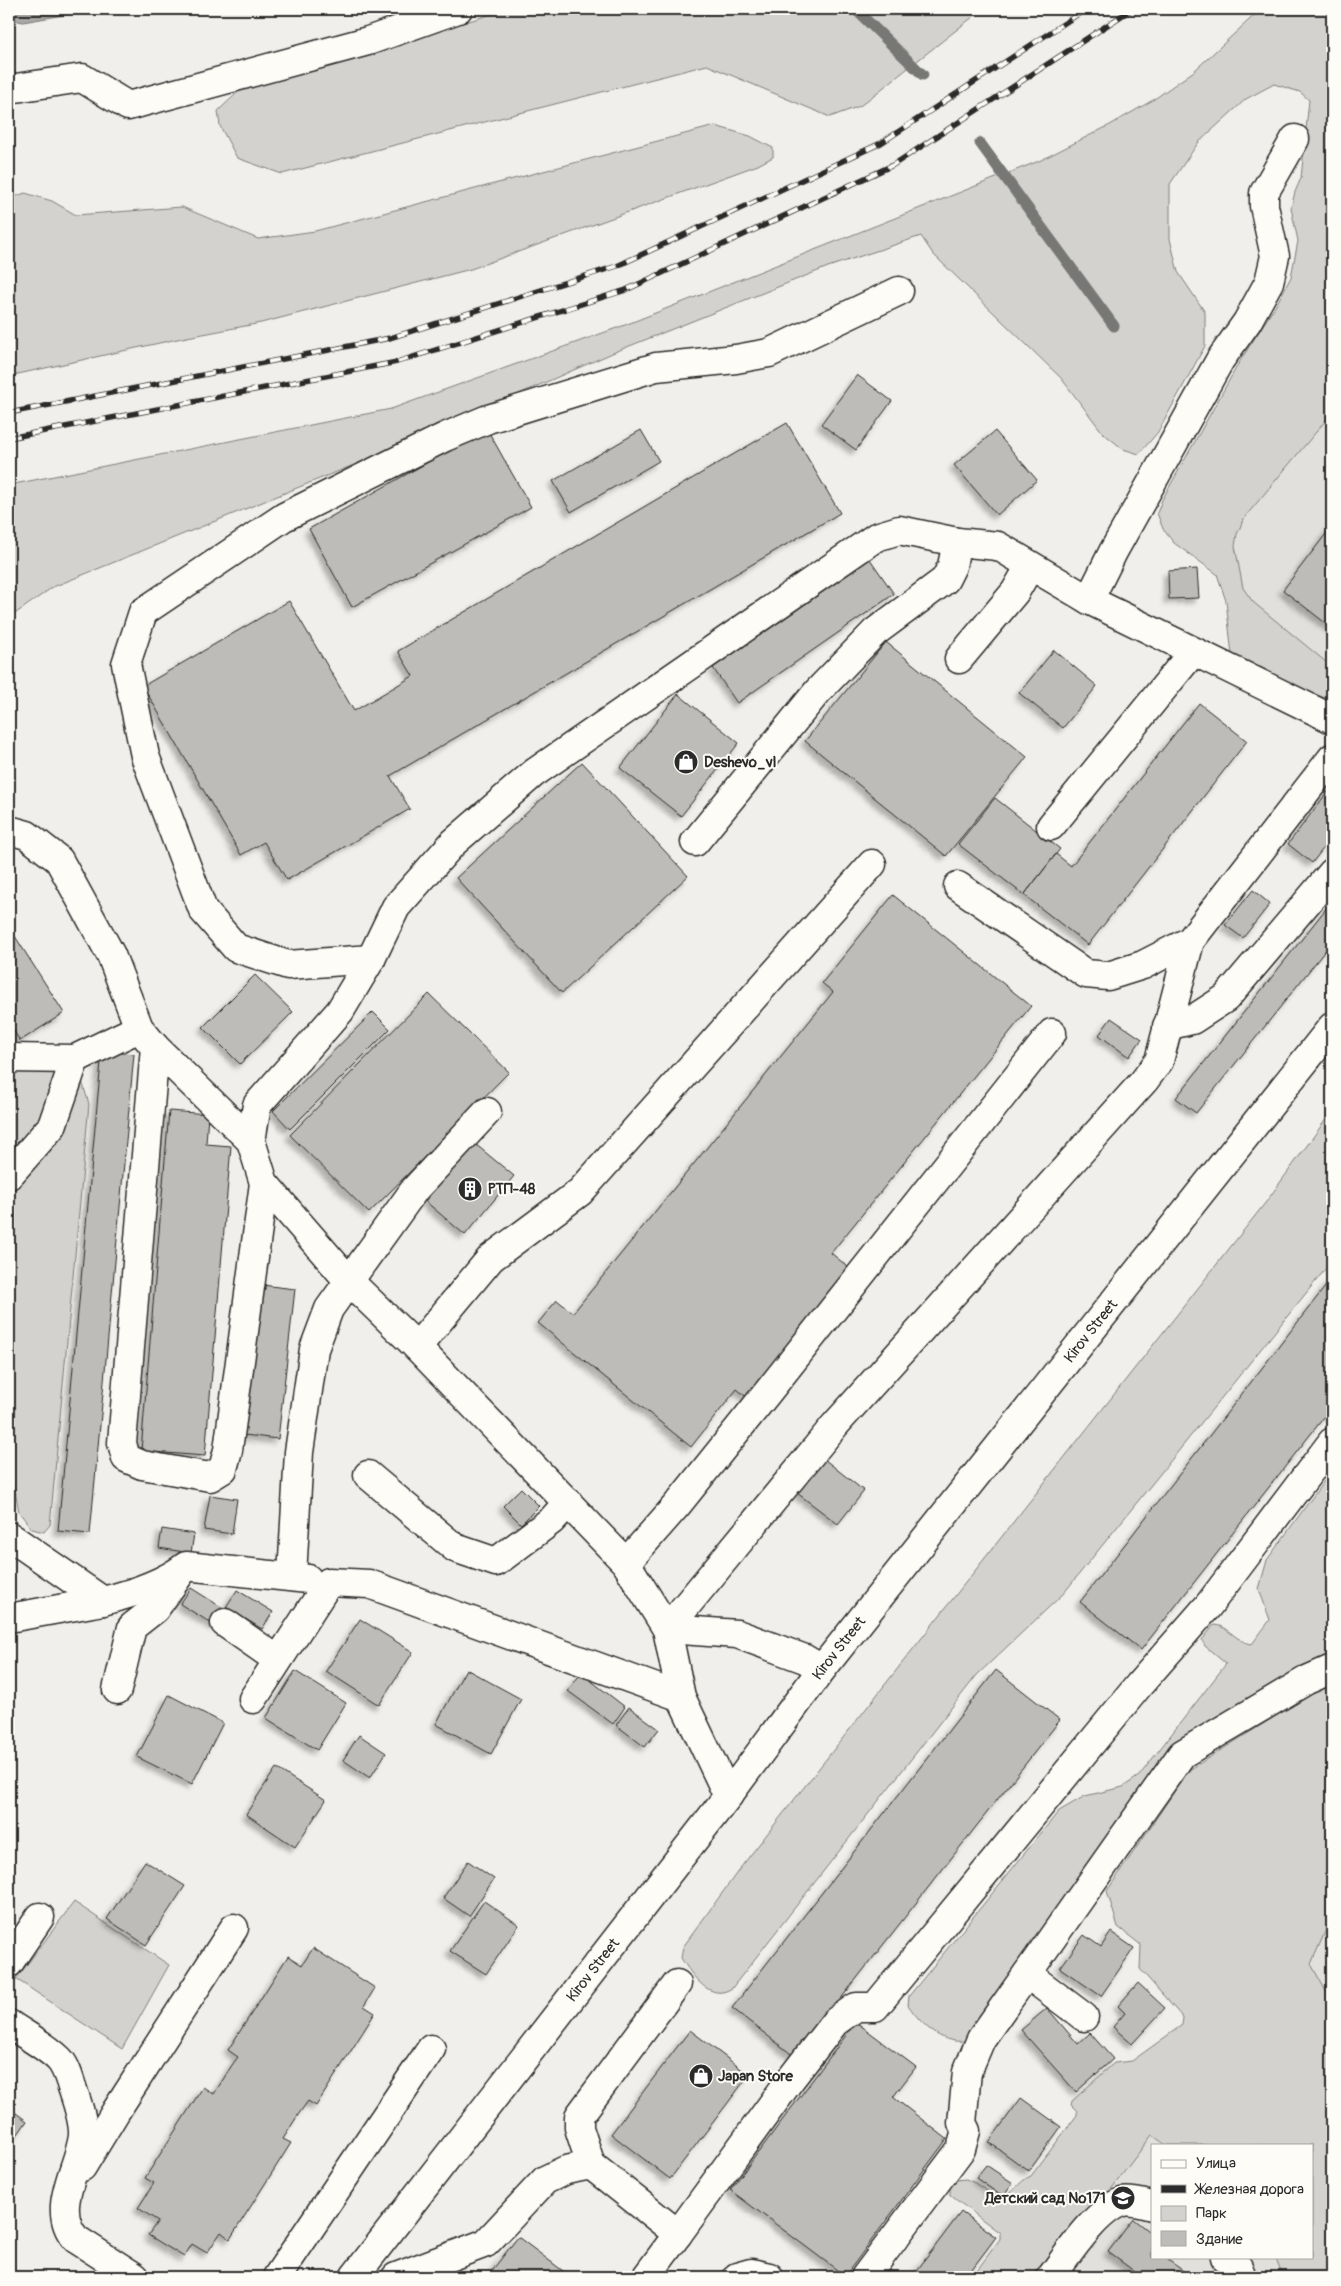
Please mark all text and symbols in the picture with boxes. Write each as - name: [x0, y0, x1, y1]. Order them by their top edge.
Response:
- shop icon: Deshevo_vl: [673, 749, 699, 775]
- place label: Deshevo_vl: [704, 753, 776, 772]
- building icon: РТП-48: [457, 1176, 483, 1202]
- place label: РТП-48: [488, 1180, 536, 1199]
- street label: Kirov Street: [1060, 1295, 1122, 1366]
- street label: Kirov Street: [808, 1612, 870, 1684]
- street label: Kirov Street: [562, 1933, 624, 2006]
- shop icon: Japan Store: [688, 2063, 714, 2089]
- place label: Japan Store: [718, 2067, 793, 2086]
- legend: [1151, 2144, 1314, 2258]
- text: Улица: [1196, 2154, 1236, 2173]
- text: Железная дорога: [1194, 2180, 1304, 2199]
- school or university icon: Детский сад №171: [1110, 2185, 1136, 2211]
- place label: Детский сад №171: [984, 2189, 1106, 2208]
- text: Парк: [1196, 2204, 1227, 2223]
- text: Здание: [1196, 2230, 1243, 2249]

